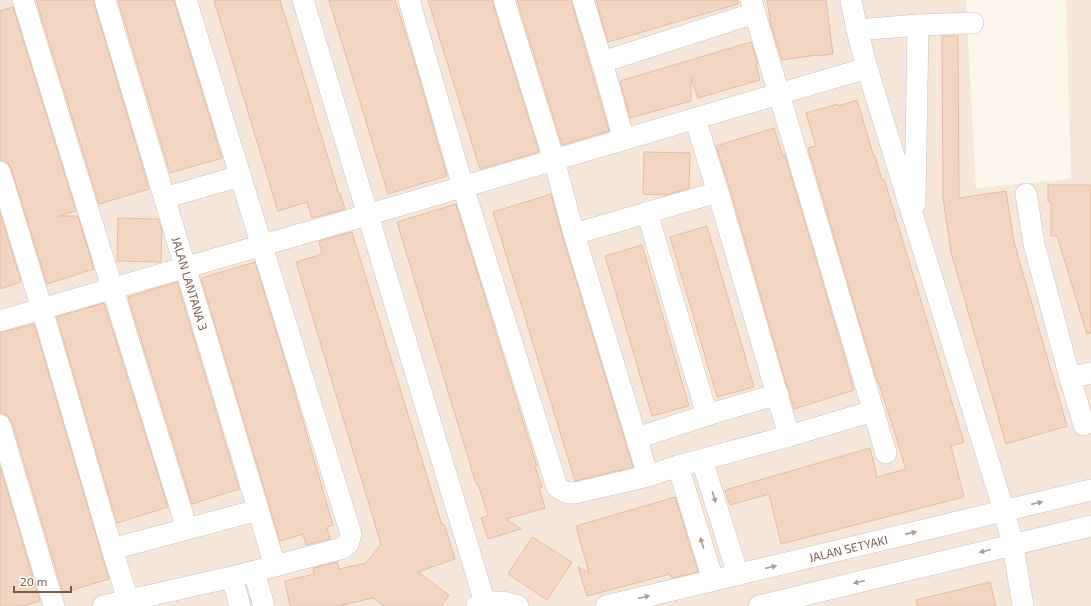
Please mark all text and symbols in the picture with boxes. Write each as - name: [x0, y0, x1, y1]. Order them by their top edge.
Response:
- street label: JALAN LANTANA 3: [169, 235, 211, 332]
- one-way arrow: [711, 491, 717, 503]
- one-way arrow: [1031, 500, 1043, 506]
- one-way arrow: [904, 530, 917, 536]
- street label: JALAN SETYAKI: [807, 532, 889, 564]
- one-way arrow: [699, 537, 705, 549]
- one-way arrow: [979, 549, 991, 555]
- one-way arrow: [764, 563, 777, 569]
- scale bar: [14, 568, 71, 594]
- text: 20 m: [20, 574, 47, 588]
- one-way arrow: [852, 579, 864, 585]
- one-way arrow: [638, 594, 650, 600]

